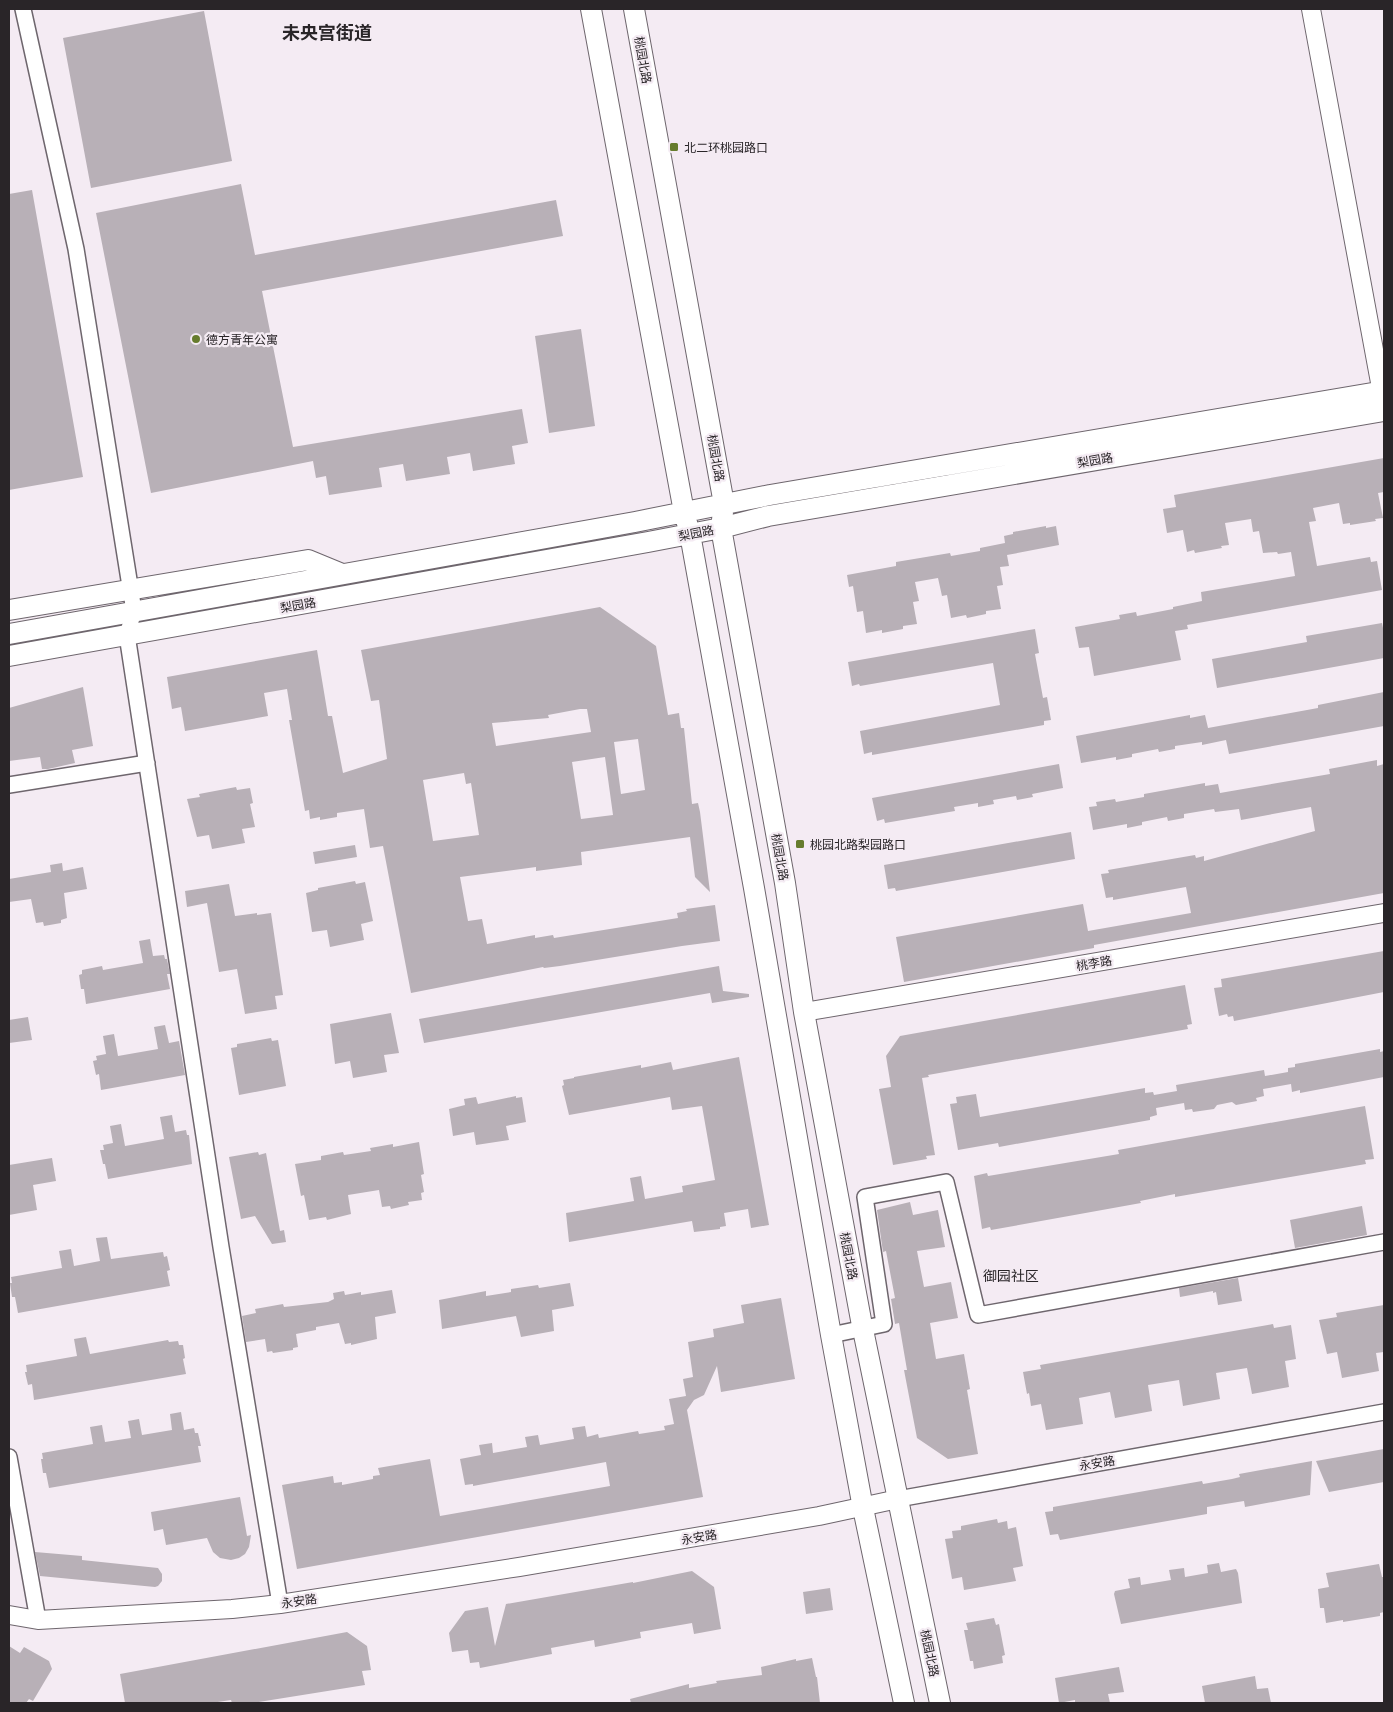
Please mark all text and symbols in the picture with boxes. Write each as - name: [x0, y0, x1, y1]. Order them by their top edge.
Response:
- district label: 未央宫街道: [282, 22, 372, 43]
- street label: 桃园北路: [631, 35, 655, 85]
- place label: 北二环桃园路口: [684, 140, 768, 155]
- marker: 北二环桃园路口: [668, 141, 680, 153]
- place label: 德方青年公寓: [206, 332, 278, 347]
- marker: 德方青年公寓: [190, 333, 202, 345]
- street label: 桃园北路: [704, 433, 728, 483]
- street label: 梨园路: [1076, 449, 1114, 471]
- street label: 梨园路: [677, 522, 715, 544]
- street label: 梨园路: [279, 594, 317, 616]
- street label: 桃园北路: [768, 832, 792, 882]
- place label: 桃园北路梨园路口: [810, 837, 906, 852]
- marker: 桃园北路梨园路口: [794, 838, 806, 850]
- street label: 桃李路: [1075, 952, 1113, 974]
- street label: 桃园北路: [837, 1231, 861, 1281]
- district label: 御园社区: [983, 1267, 1039, 1284]
- street label: 永安路: [1078, 1452, 1116, 1474]
- street label: 永安路: [680, 1526, 718, 1548]
- street label: 永安路: [280, 1591, 318, 1611]
- street label: 桃园北路: [918, 1628, 942, 1678]

